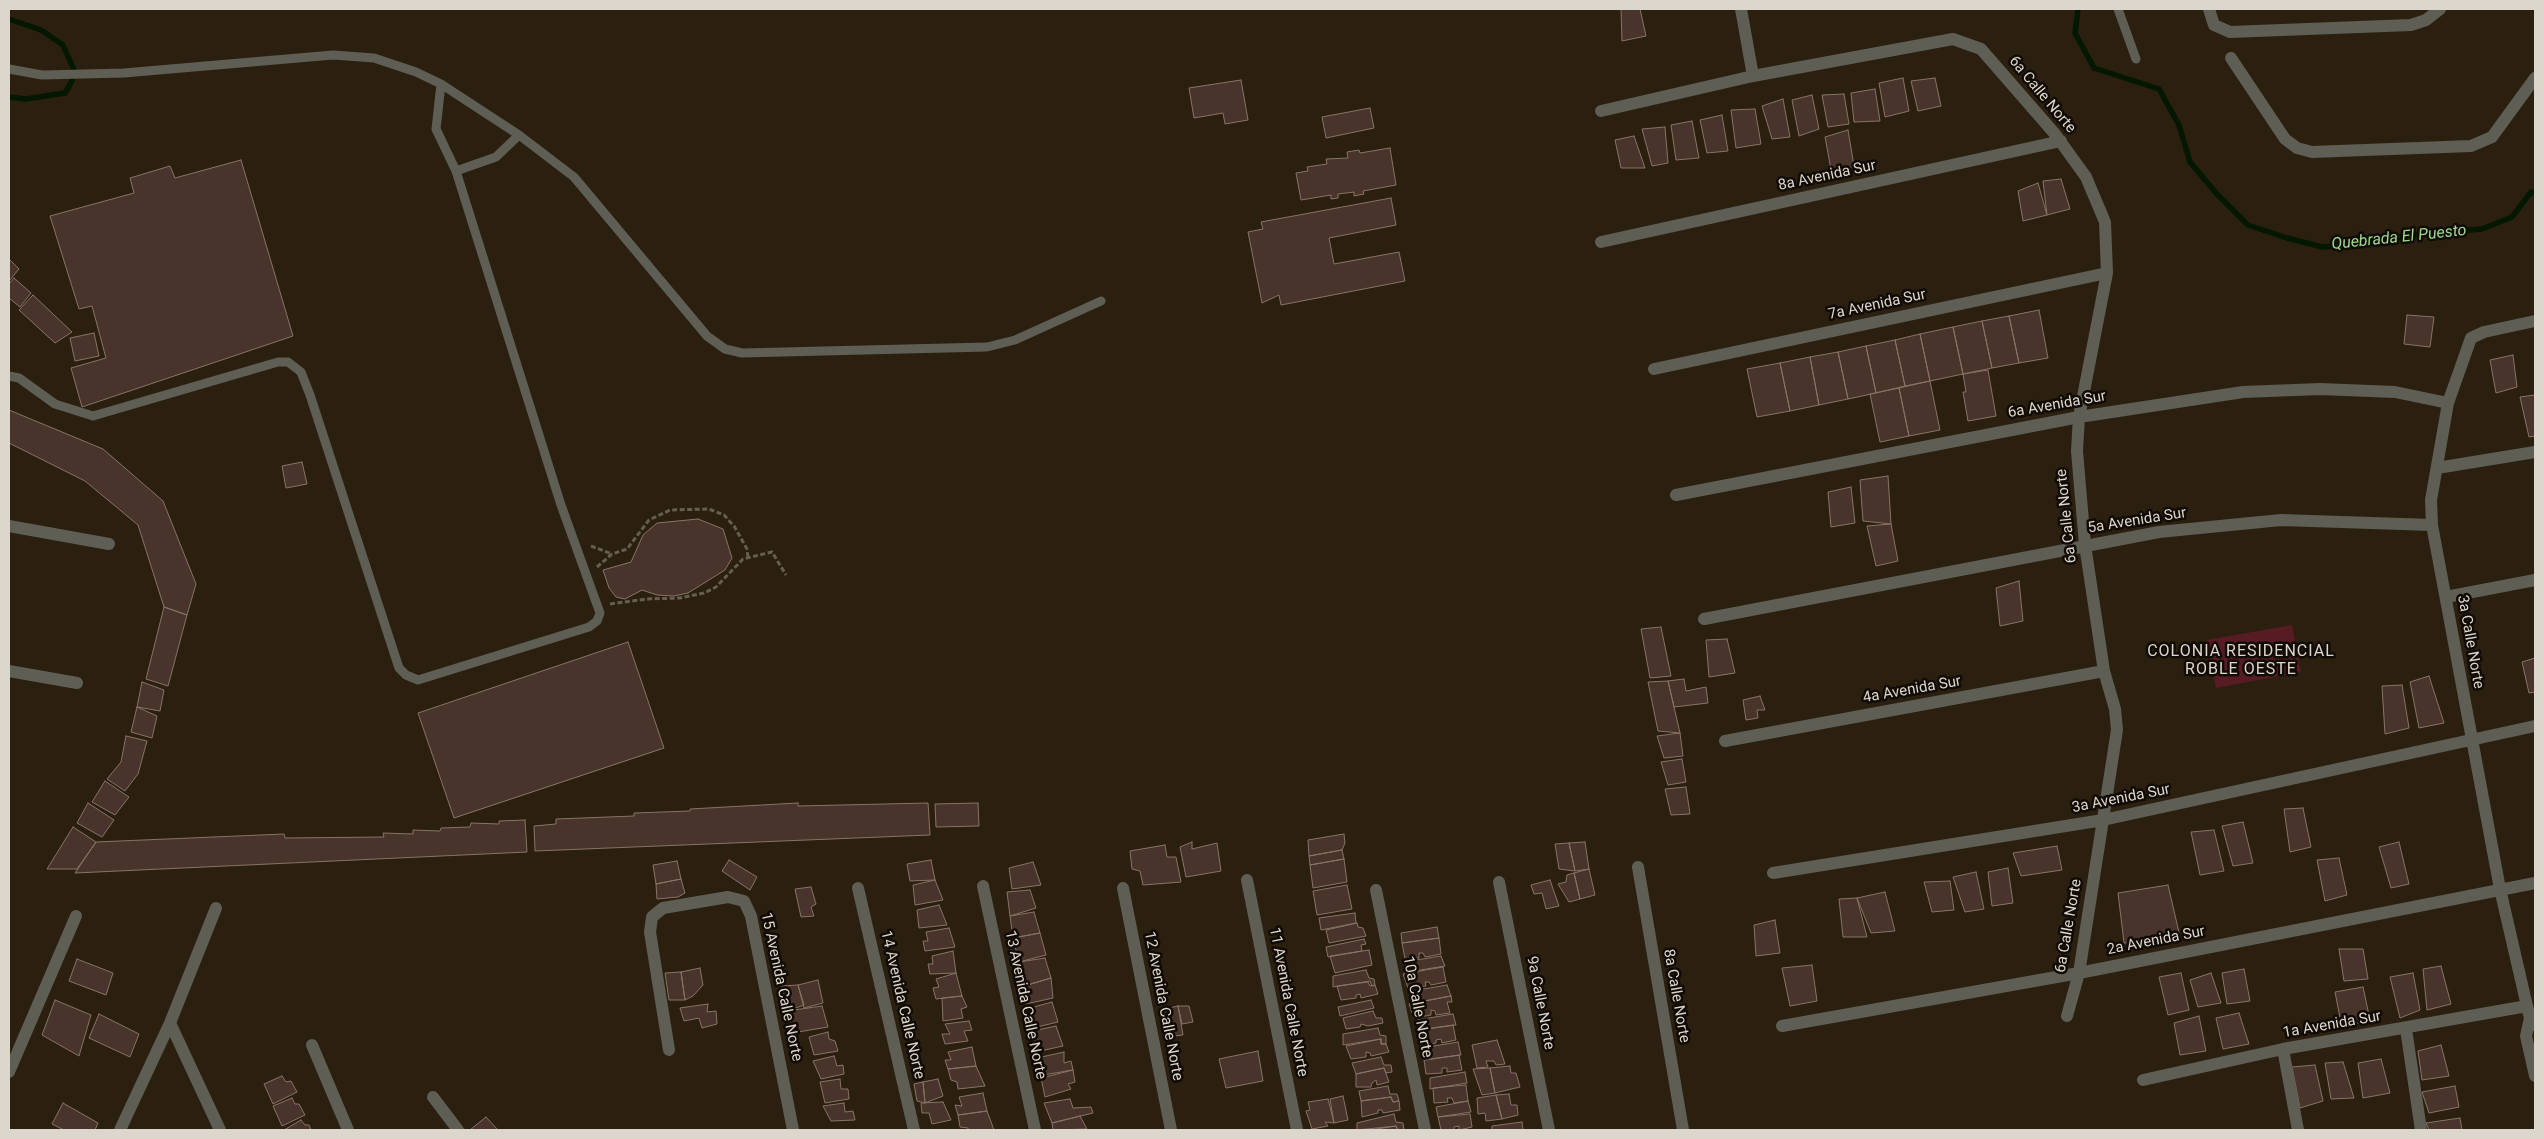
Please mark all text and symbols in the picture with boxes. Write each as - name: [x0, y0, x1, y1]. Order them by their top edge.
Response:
- street label: 6a Calle Norte: [2005, 53, 2079, 137]
- street label: 8a Avenida Sur: [1777, 157, 1877, 195]
- water label: Quebrada El Puesto: [2331, 221, 2467, 255]
- street label: 7a Avenida Sur: [1827, 286, 1927, 324]
- street label: 6a Avenida Sur: [2007, 388, 2107, 422]
- street label: 6a Calle Norte: [2053, 468, 2081, 564]
- street label: 5a Avenida Sur: [2087, 504, 2187, 538]
- street label: 3a Calle Norte: [2453, 594, 2487, 690]
- district label: COLONIA RESIDENCIAL ROBLE OESTE: [2145, 642, 2337, 680]
- street label: 4a Avenida Sur: [1862, 673, 1962, 707]
- street label: 3a Avenida Sur: [2071, 781, 2171, 817]
- street label: 6a Calle Norte: [2052, 878, 2086, 974]
- street label: 15 Avenida Calle Norte: [756, 911, 806, 1063]
- street label: 2a Avenida Sur: [2106, 923, 2206, 959]
- street label: 11 Avenida Calle Norte: [1265, 926, 1311, 1078]
- street label: 14 Avenida Calle Norte: [876, 929, 928, 1081]
- street label: 13 Avenida Calle Norte: [1000, 929, 1050, 1081]
- street label: 12 Avenida Calle Norte: [1140, 930, 1186, 1082]
- street label: 8a Calle Norte: [1659, 948, 1693, 1044]
- street label: 10a Calle Norte: [1398, 955, 1436, 1059]
- street label: 9a Calle Norte: [1522, 955, 1558, 1051]
- street label: 1a Avenida Sur: [2282, 1008, 2382, 1042]

